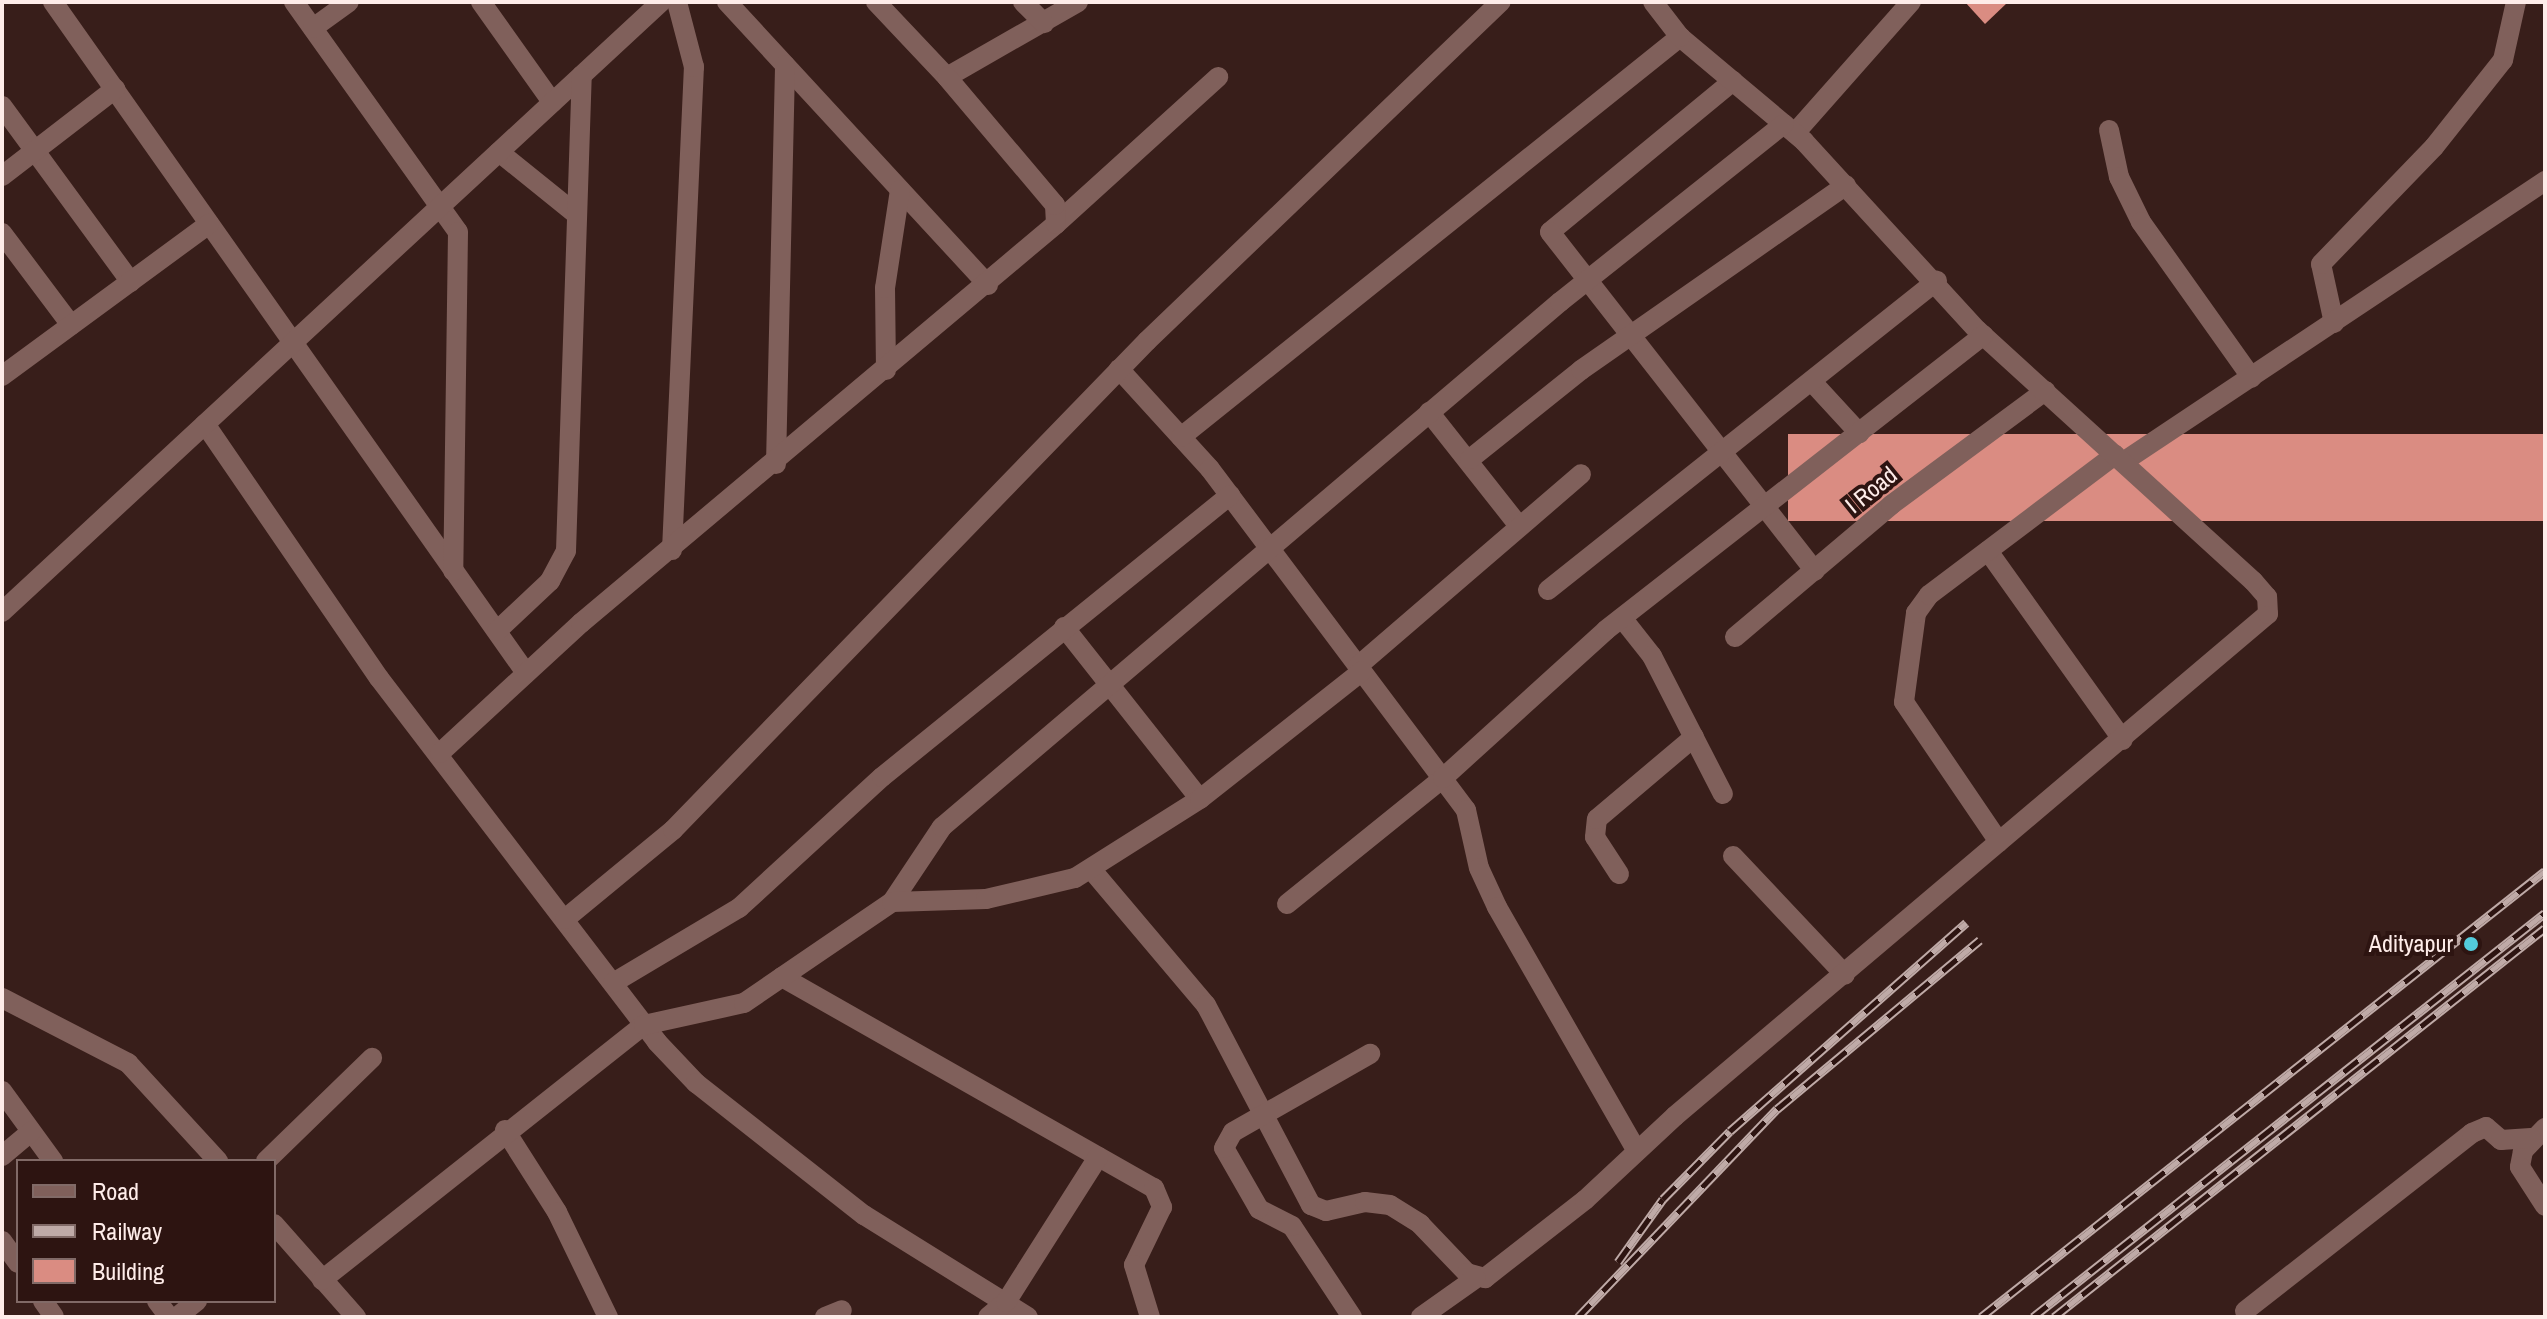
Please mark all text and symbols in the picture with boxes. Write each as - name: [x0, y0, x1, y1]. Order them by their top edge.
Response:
- street label: I Road: [1839, 461, 1903, 519]
- place label: Adityapur: [2369, 930, 2453, 958]
- marker: Adityapur: [2460, 933, 2482, 955]
- legend: [16, 1159, 276, 1303]
- text: Road: [92, 1175, 139, 1207]
- text: Railway: [92, 1215, 162, 1247]
- text: Building: [92, 1255, 164, 1287]

